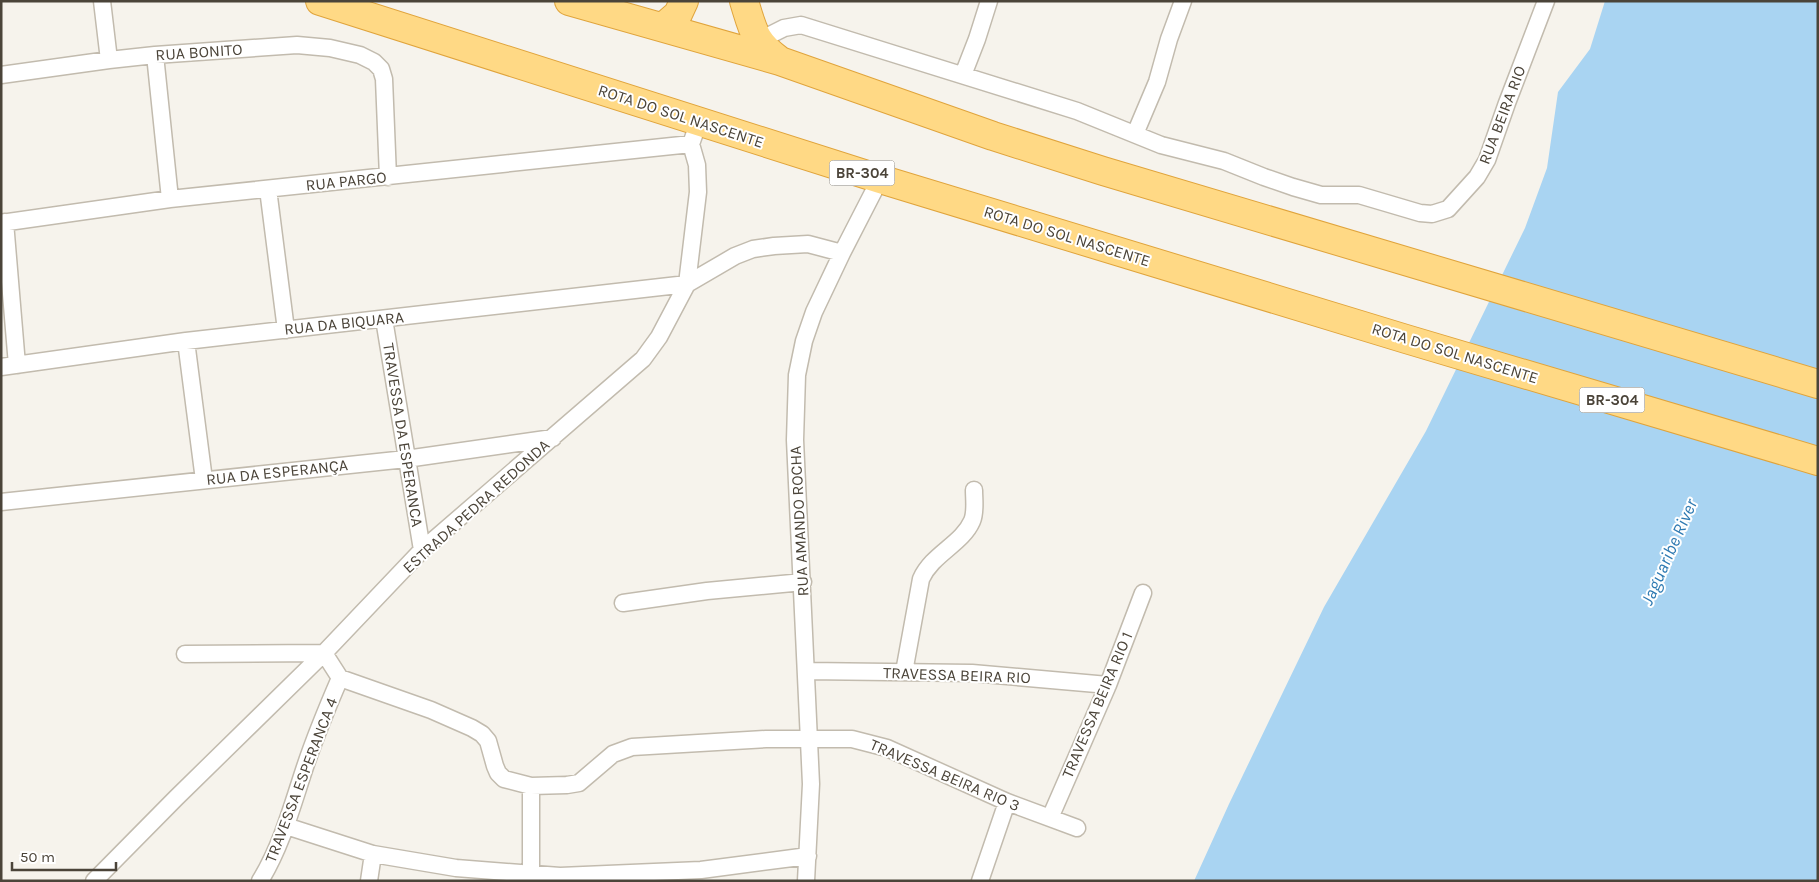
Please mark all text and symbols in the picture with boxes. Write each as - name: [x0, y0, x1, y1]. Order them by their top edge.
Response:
- street label: RUA BONITO: [155, 39, 243, 65]
- street label: RUA BEIRA RIO: [1474, 63, 1530, 167]
- street label: ROTA DO SOL NASCENTE: [596, 80, 766, 152]
- road number: BR-304: [830, 160, 894, 186]
- street label: RUA PARGO: [305, 167, 387, 195]
- street label: ROTA DO SOL NASCENTE: [982, 202, 1152, 270]
- street label: RUA DA BIQUARA: [283, 307, 405, 339]
- street label: ROTA DO SOL NASCENTE: [1370, 319, 1540, 387]
- street label: TRAVESSA DA ESPERANCA: [379, 342, 427, 528]
- road number: BR-304: [1580, 388, 1644, 412]
- street label: ESTRADA PEDRA REDONDA: [399, 435, 553, 577]
- street label: RUA AMANDO ROCHA: [786, 445, 812, 597]
- street label: RUA DA ESPERANÇA: [205, 455, 349, 489]
- water label: Jaguaribe River: [1636, 495, 1703, 608]
- street label: TRAVESSA BEIRA RIO 1: [1058, 629, 1136, 781]
- street label: TRAVESSA BEIRA RIO: [883, 663, 1031, 687]
- street label: TRAVESSA ESPERANCA 4: [261, 695, 341, 865]
- street label: TRAVESSA BEIRA RIO 3: [867, 735, 1023, 815]
- scale bar: [12, 840, 116, 872]
- text: 50 m: [20, 848, 55, 866]

